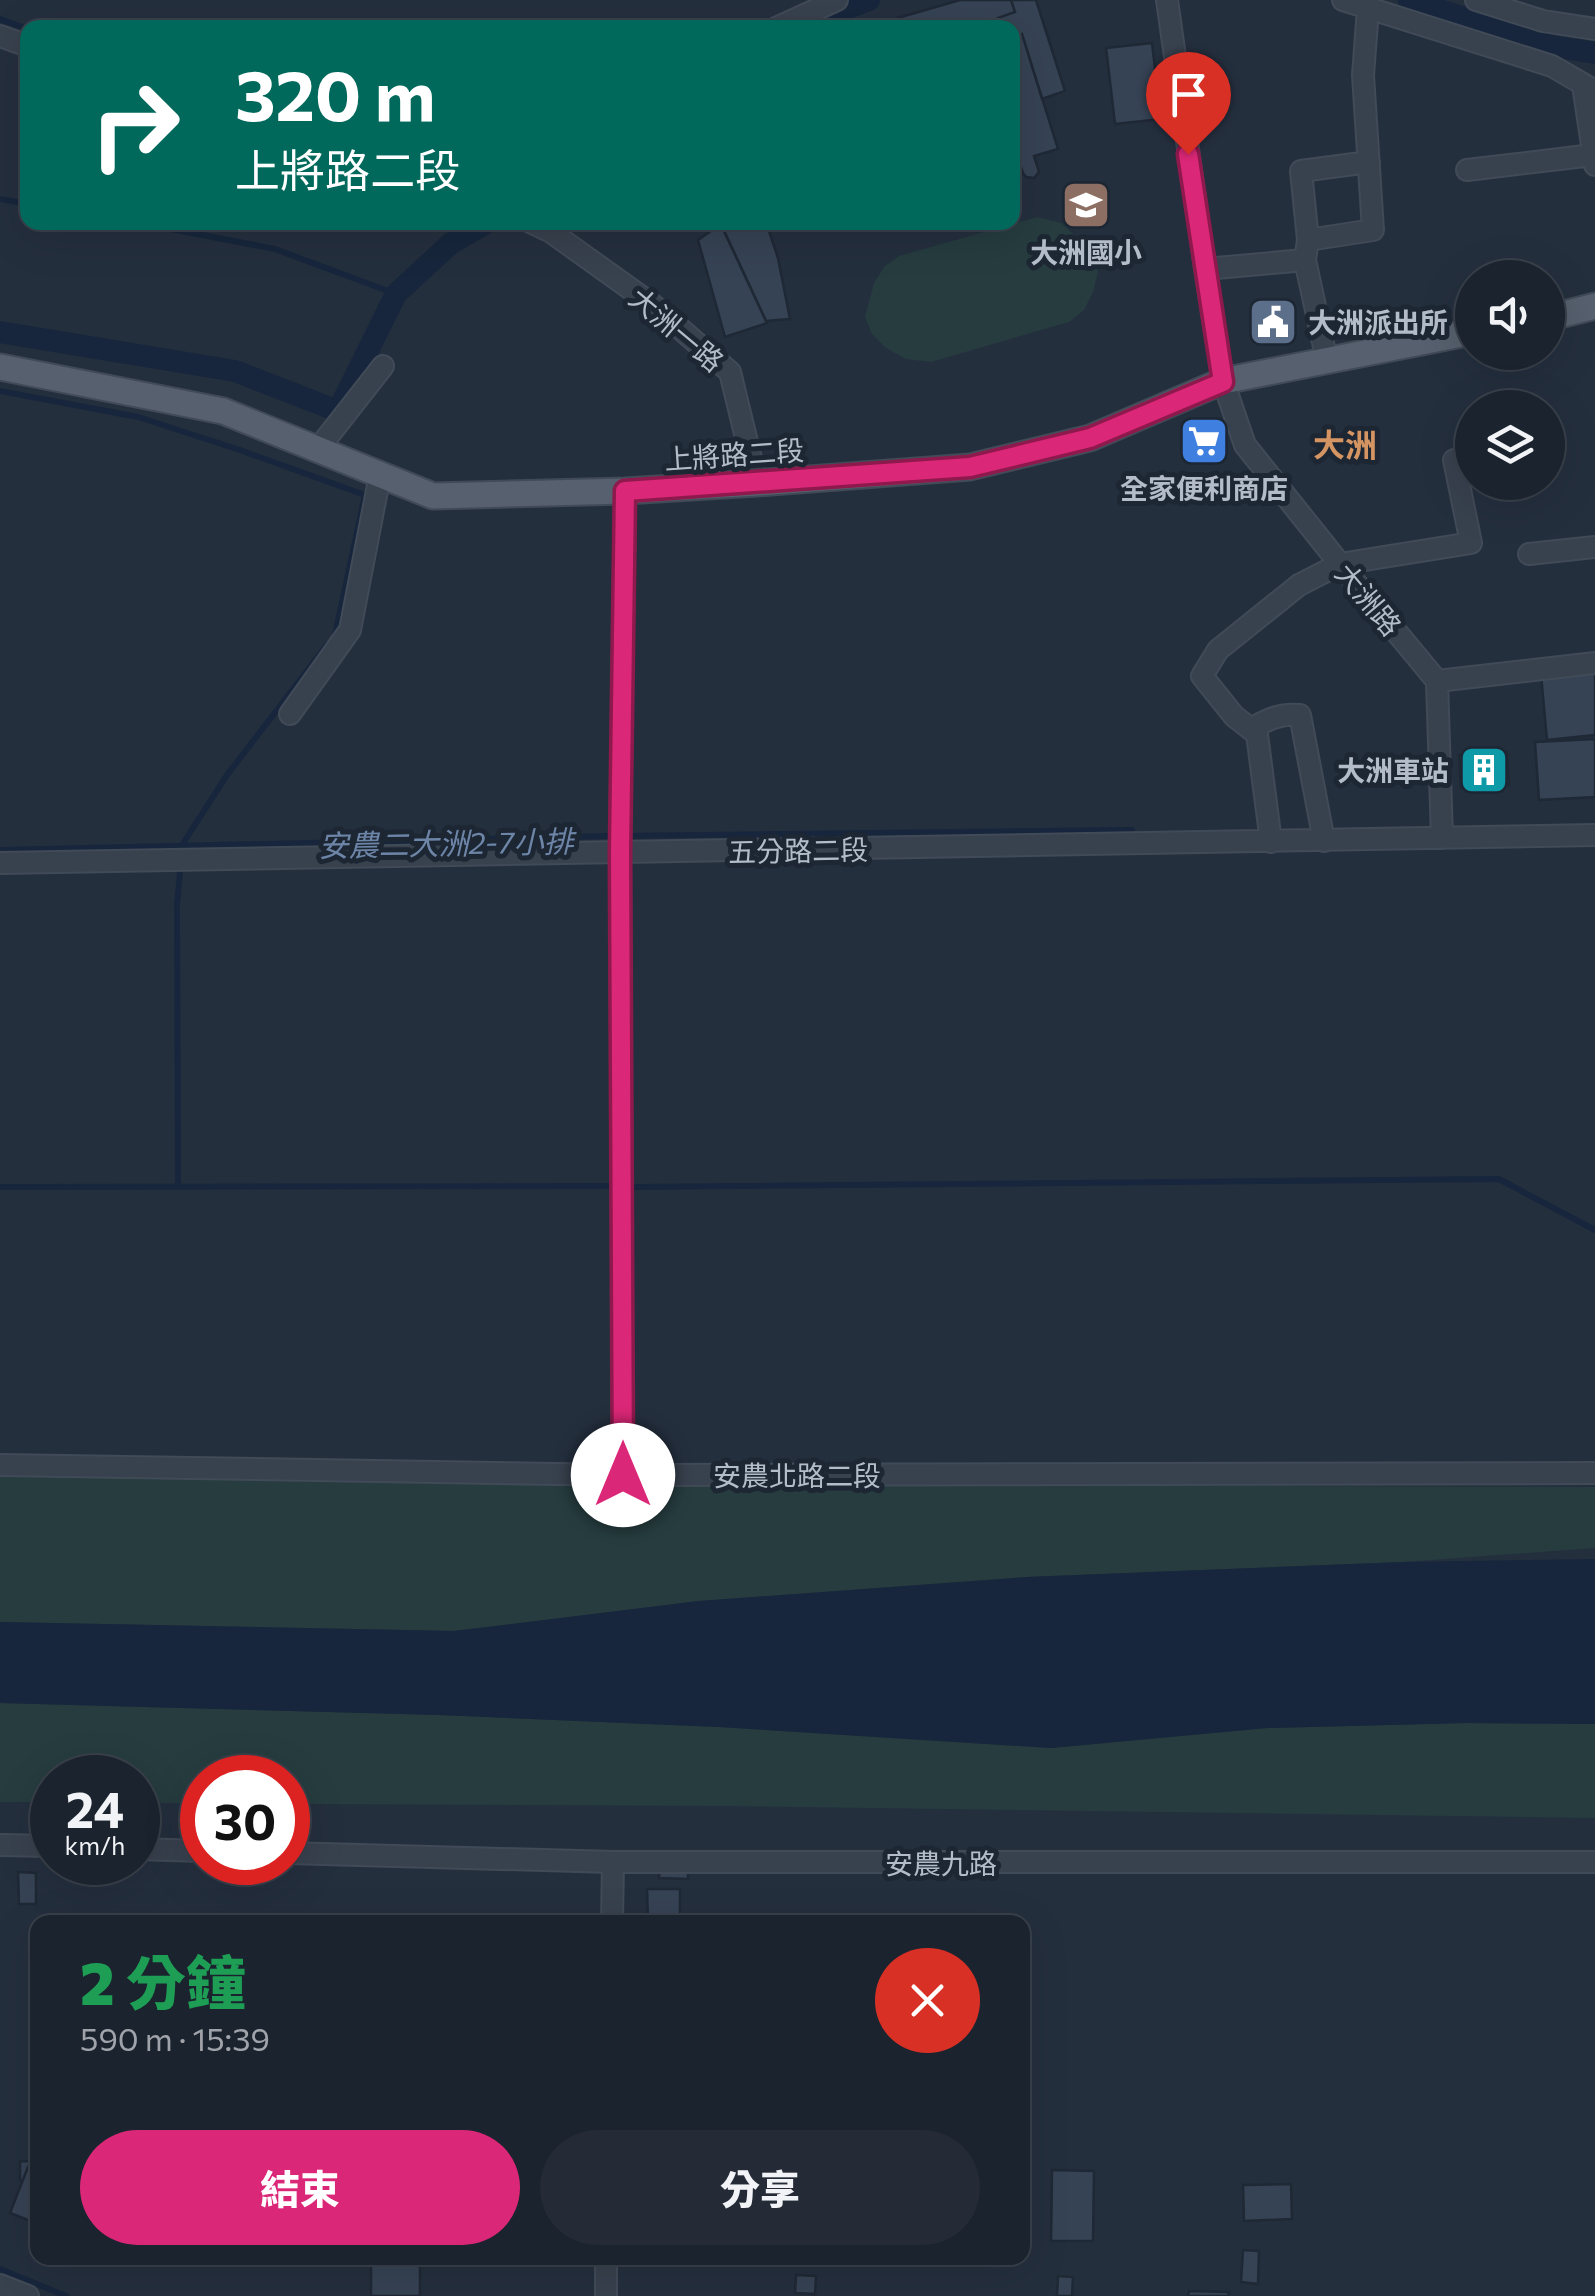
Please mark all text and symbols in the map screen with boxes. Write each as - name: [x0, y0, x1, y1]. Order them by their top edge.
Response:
- text: 320 m: [235, 50, 436, 135]
- pin: [1146, 52, 1231, 155]
- icon: right: [70, 60, 200, 190]
- icon: arrive: [1161, 67, 1216, 122]
- text: 上將路二段: [235, 141, 460, 196]
- school or university icon: 大洲國小: [1060, 179, 1112, 231]
- place label: 大洲國小: [1030, 235, 1142, 269]
- map controls: [1455, 260, 1565, 500]
- button: sound: [1455, 260, 1565, 370]
- street label: 大洲一路: [623, 280, 731, 378]
- public building icon: 大洲派出所: [1247, 296, 1299, 348]
- place label: 大洲派出所: [1308, 305, 1448, 339]
- button: layers: [1455, 390, 1565, 500]
- supermarket icon: 全家便利商店: [1178, 415, 1230, 467]
- district label: 大洲: [1313, 424, 1377, 464]
- street label: 上將路二段: [663, 432, 805, 476]
- place label: 全家便利商店: [1120, 471, 1288, 505]
- street label: 大洲路: [1329, 556, 1409, 642]
- building icon: 大洲車站: [1458, 744, 1510, 796]
- place label: 大洲車站: [1337, 753, 1449, 787]
- water label: 安農二大洲2-7小排: [318, 821, 578, 863]
- street label: 五分路二段: [728, 832, 868, 868]
- position arrow: [571, 1423, 675, 1527]
- street label: 安農北路二段: [713, 1458, 881, 1492]
- speed limit sign: 30: [180, 1755, 310, 1885]
- text: 24: [66, 1777, 124, 1838]
- text: km/h: [65, 1830, 125, 1860]
- street label: 安農九路: [885, 1846, 997, 1880]
- text: 2 分鐘: [80, 1944, 246, 2017]
- button: close: [875, 1948, 980, 2053]
- text: 590 m · 15:39: [80, 2018, 270, 2058]
- button: 結束: [80, 2130, 520, 2245]
- button: 分享: [540, 2130, 980, 2245]

